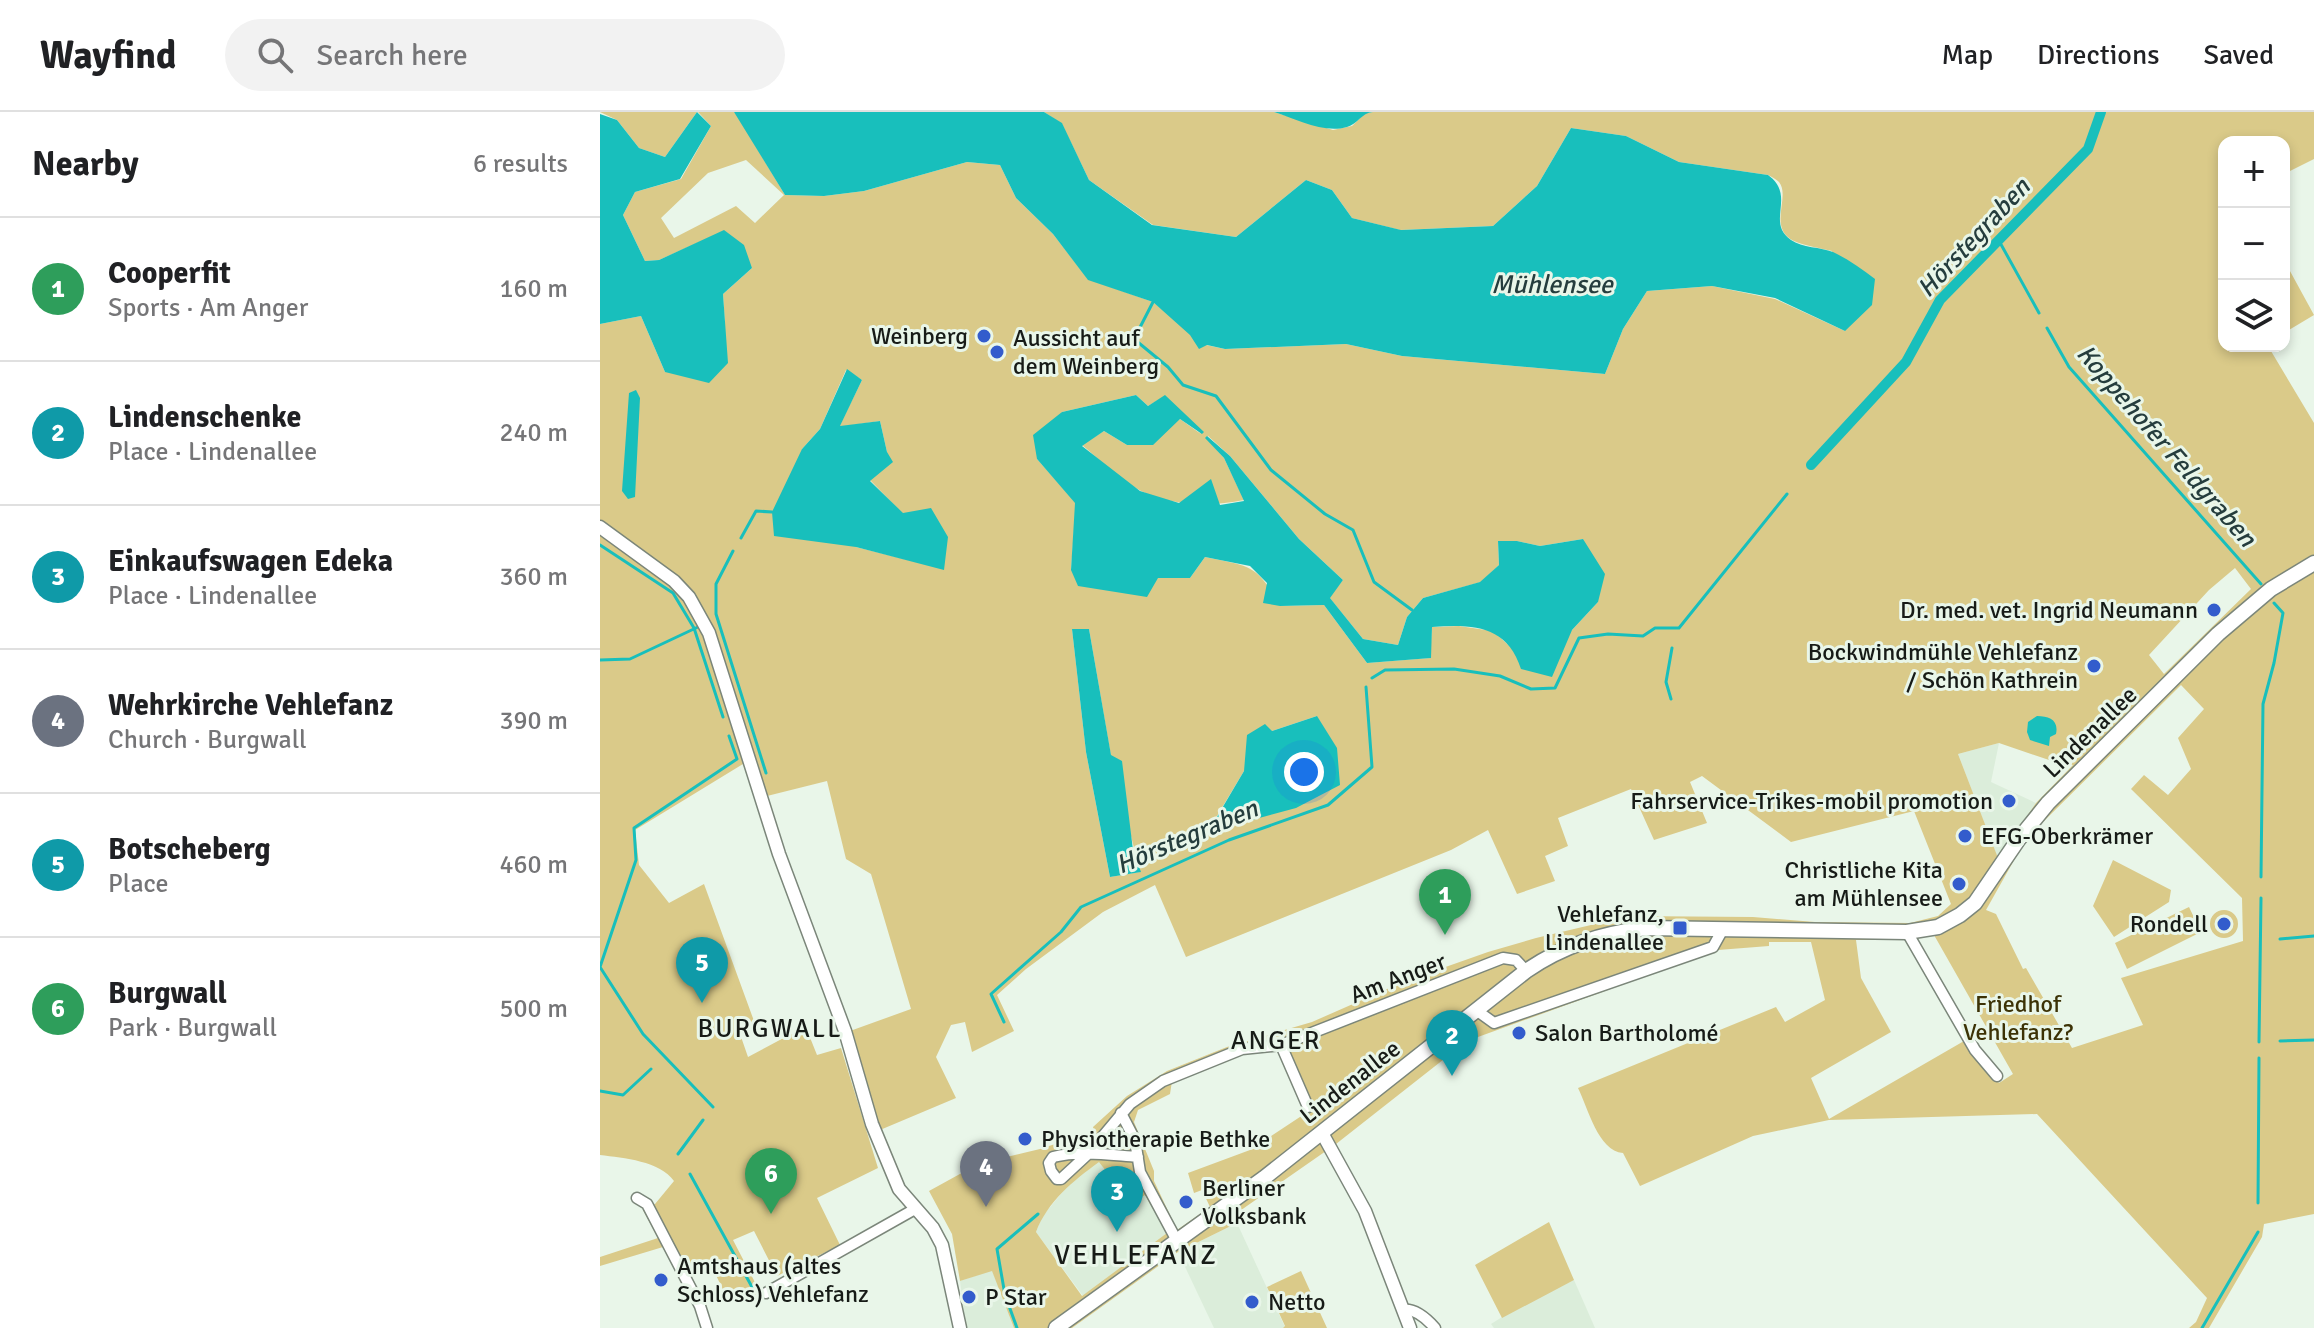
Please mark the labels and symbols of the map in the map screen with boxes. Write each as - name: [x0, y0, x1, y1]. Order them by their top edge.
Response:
- water label: Hörstegraben: [1911, 171, 2038, 304]
- water label: Mühlensee: [1491, 269, 1615, 301]
- place label: Weinberg: [871, 321, 968, 351]
- place label: Aussicht auf dem Weinberg: [1013, 323, 1159, 381]
- marker: Weinberg: [975, 327, 993, 345]
- water label: Koppehofer Feldgraben: [2069, 338, 2263, 554]
- marker: Aussicht auf dem Weinberg: [988, 343, 1006, 361]
- place label: Dr. med. vet. Ingrid Neumann: [1900, 595, 2198, 625]
- marker: Dr. med. vet. Ingrid Neumann: [2205, 601, 2223, 619]
- place label: Bockwindmühle Vehlefanz / Schön Kathrein: [1808, 637, 2078, 695]
- marker: Bockwindmühle Vehlefanz / Schön Kathrein: [2085, 657, 2103, 675]
- street label: Lindenallee: [2037, 680, 2143, 784]
- your location: [1284, 752, 1324, 792]
- place label: Fahrservice-Trikes-mobil promotion: [1630, 786, 1993, 816]
- water label: Hörstegraben: [1111, 792, 1264, 881]
- marker: Fahrservice-Trikes-mobil promotion: [2000, 792, 2018, 810]
- place label: EFG-Oberkrämer: [1981, 821, 2153, 851]
- marker: EFG-Oberkrämer: [1956, 827, 1974, 845]
- place label: Christliche Kita am Mühlensee: [1784, 855, 1943, 913]
- pin: 1: [1419, 869, 1471, 935]
- marker: Christliche Kita am Mühlensee: [1950, 875, 1968, 893]
- place label: Vehlefanz, Lindenallee: [1545, 899, 1664, 957]
- place label: Rondell: [2130, 909, 2208, 939]
- marker: Rondell: [2215, 915, 2233, 933]
- marker: Vehlefanz, Lindenallee: [1671, 919, 1689, 937]
- pin: 5: [676, 937, 728, 1003]
- street label: Am Anger: [1346, 946, 1450, 1010]
- park label: Friedhof Vehlefanz?: [1963, 989, 2073, 1047]
- pin: 2: [1426, 1010, 1478, 1076]
- district label: BURGWALL: [698, 1013, 842, 1045]
- place label: Salon Bartholomé: [1535, 1018, 1719, 1048]
- marker: Salon Bartholomé: [1510, 1024, 1528, 1042]
- district label: ANGER: [1231, 1025, 1321, 1057]
- street label: Lindenallee: [1294, 1033, 1406, 1131]
- place label: Physiotherapie Bethke: [1041, 1124, 1270, 1154]
- marker: Physiotherapie Bethke: [1016, 1130, 1034, 1148]
- pin: 4: [960, 1141, 1012, 1207]
- pin: 6: [745, 1148, 797, 1214]
- pin: 3: [1091, 1166, 1143, 1232]
- place label: Berliner Volksbank: [1202, 1173, 1307, 1231]
- marker: Berliner Volksbank: [1177, 1193, 1195, 1211]
- district label: VEHLEFANZ: [1054, 1238, 1218, 1272]
- place label: Amtshaus (altes Schloss) Vehlefanz: [677, 1251, 869, 1309]
- marker: Amtshaus (altes Schloss) Vehlefanz: [652, 1271, 670, 1289]
- place label: P Star: [985, 1282, 1047, 1312]
- place label: Netto: [1268, 1287, 1325, 1317]
- marker: P Star: [960, 1288, 978, 1306]
- marker: Netto: [1243, 1293, 1261, 1311]

